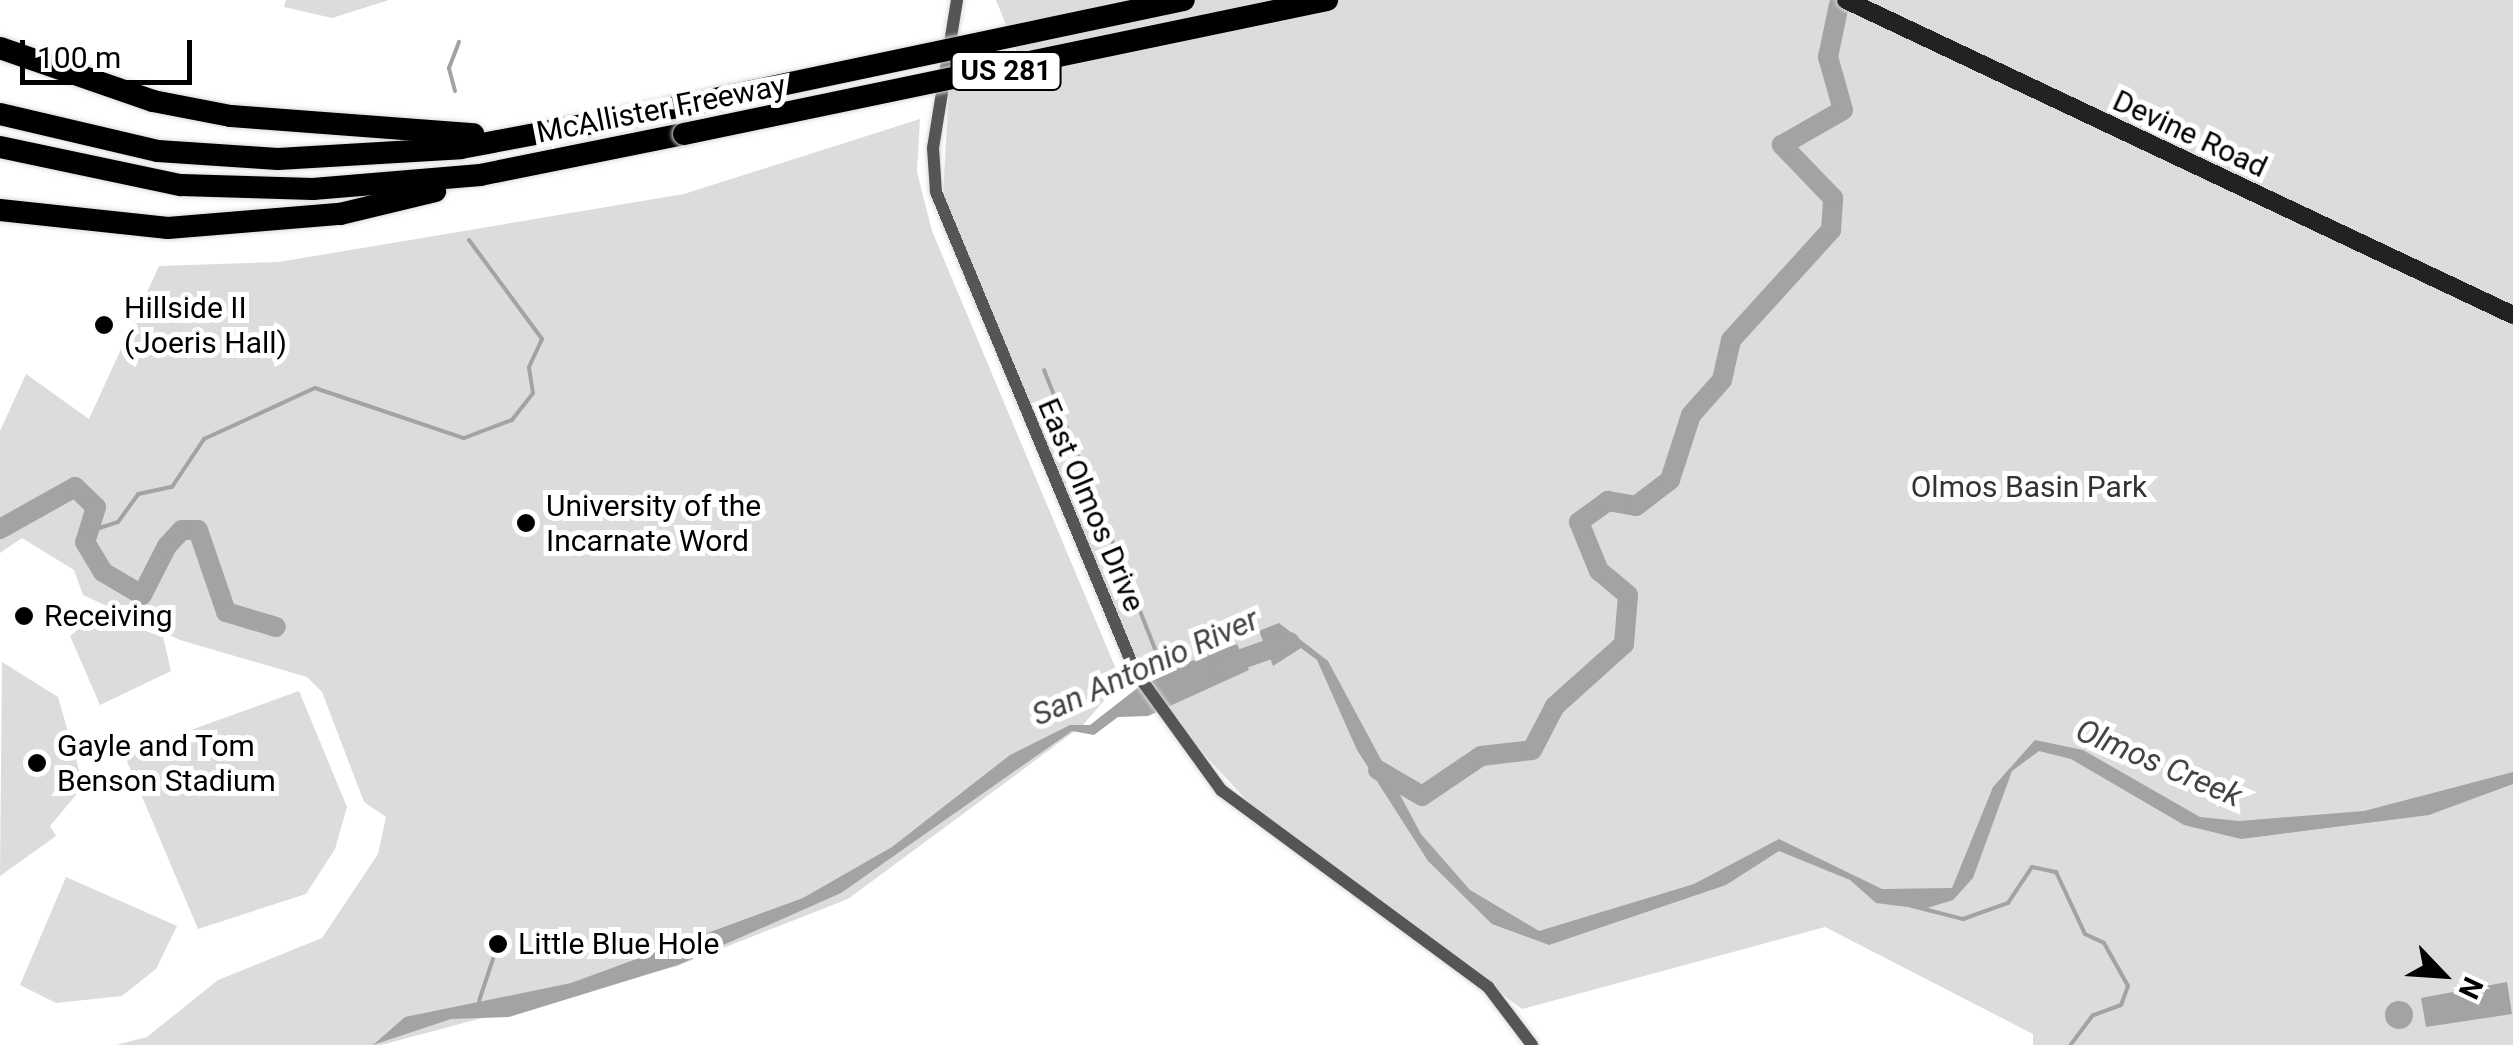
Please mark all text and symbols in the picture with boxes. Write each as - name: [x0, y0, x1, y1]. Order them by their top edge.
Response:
- scale bar: [25, 20, 198, 82]
- text: 100 m: [37, 40, 121, 75]
- road number: US 281: [948, 48, 1064, 94]
- street label: McAllister Freeway: [533, 67, 789, 151]
- street label: Devine Road: [2107, 83, 2273, 185]
- place label: Hillside II (Joeris Hall): [124, 290, 287, 360]
- marker: Hillside II (Joeris Hall): [93, 314, 115, 336]
- street label: East Olmos Drive: [1030, 393, 1152, 617]
- park label: Olmos Basin Park: [1911, 469, 2147, 505]
- place label: University of the Incarnate Word: [546, 488, 761, 558]
- marker: University of the Incarnate Word: [515, 512, 537, 534]
- place label: Receiving: [44, 598, 173, 634]
- water label: San Antonio River: [1026, 600, 1264, 734]
- marker: Receiving: [13, 605, 35, 627]
- water label: Olmos Creek: [2070, 711, 2248, 815]
- place label: Gayle and Tom Benson Stadium: [57, 728, 276, 798]
- marker: Gayle and Tom Benson Stadium: [26, 752, 48, 774]
- north arrow: [2393, 925, 2493, 1025]
- place label: Little Blue Hole: [518, 926, 719, 962]
- marker: Little Blue Hole: [487, 933, 509, 955]
- text: N: [2452, 972, 2490, 1004]

